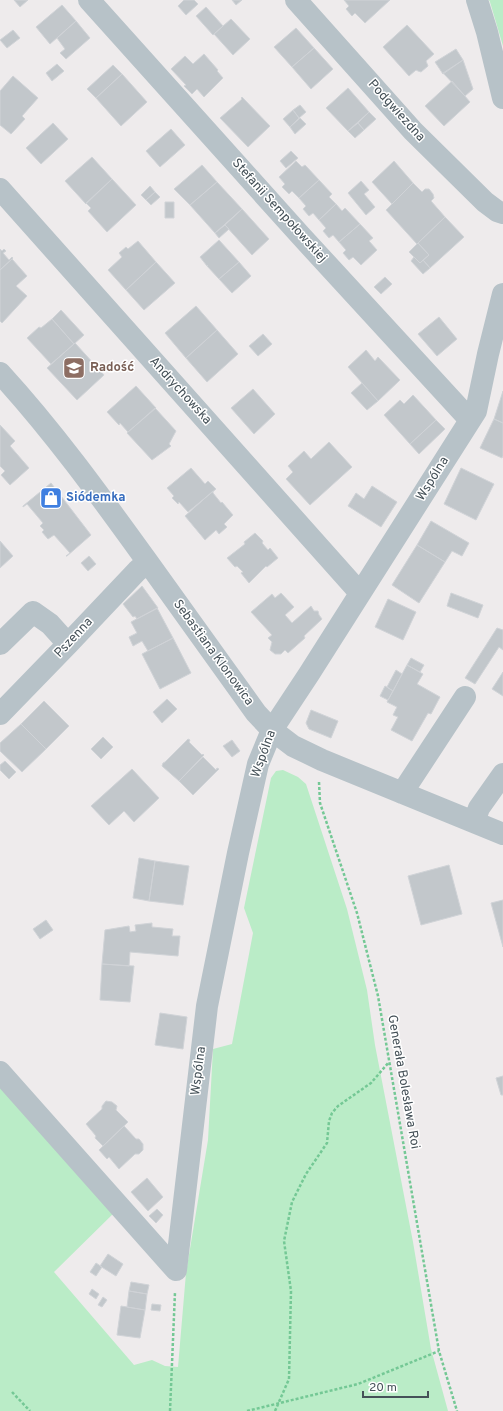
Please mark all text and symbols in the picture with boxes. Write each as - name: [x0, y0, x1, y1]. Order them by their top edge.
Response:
- street label: Podgwiezdna: [364, 77, 428, 145]
- street label: Stefanii Sempołowskiej: [228, 156, 330, 266]
- street label: Andrychowska: [145, 354, 215, 428]
- school or university icon: Radość: [61, 355, 87, 381]
- place label: Radość: [90, 360, 134, 376]
- street label: Wspólna: [413, 454, 453, 504]
- shop icon: Siódemka: [38, 485, 64, 511]
- place label: Siódemka: [66, 490, 126, 506]
- street label: Sebastiana Klonowica: [169, 597, 257, 709]
- street label: Pszenna: [51, 615, 97, 661]
- street label: Wspólna: [248, 728, 280, 780]
- street label: Generała Bolesława Roi: [383, 1014, 423, 1150]
- street label: Wspólna: [188, 1046, 210, 1096]
- scale bar: [363, 1373, 428, 1399]
- text: 20 m: [369, 1380, 397, 1396]

